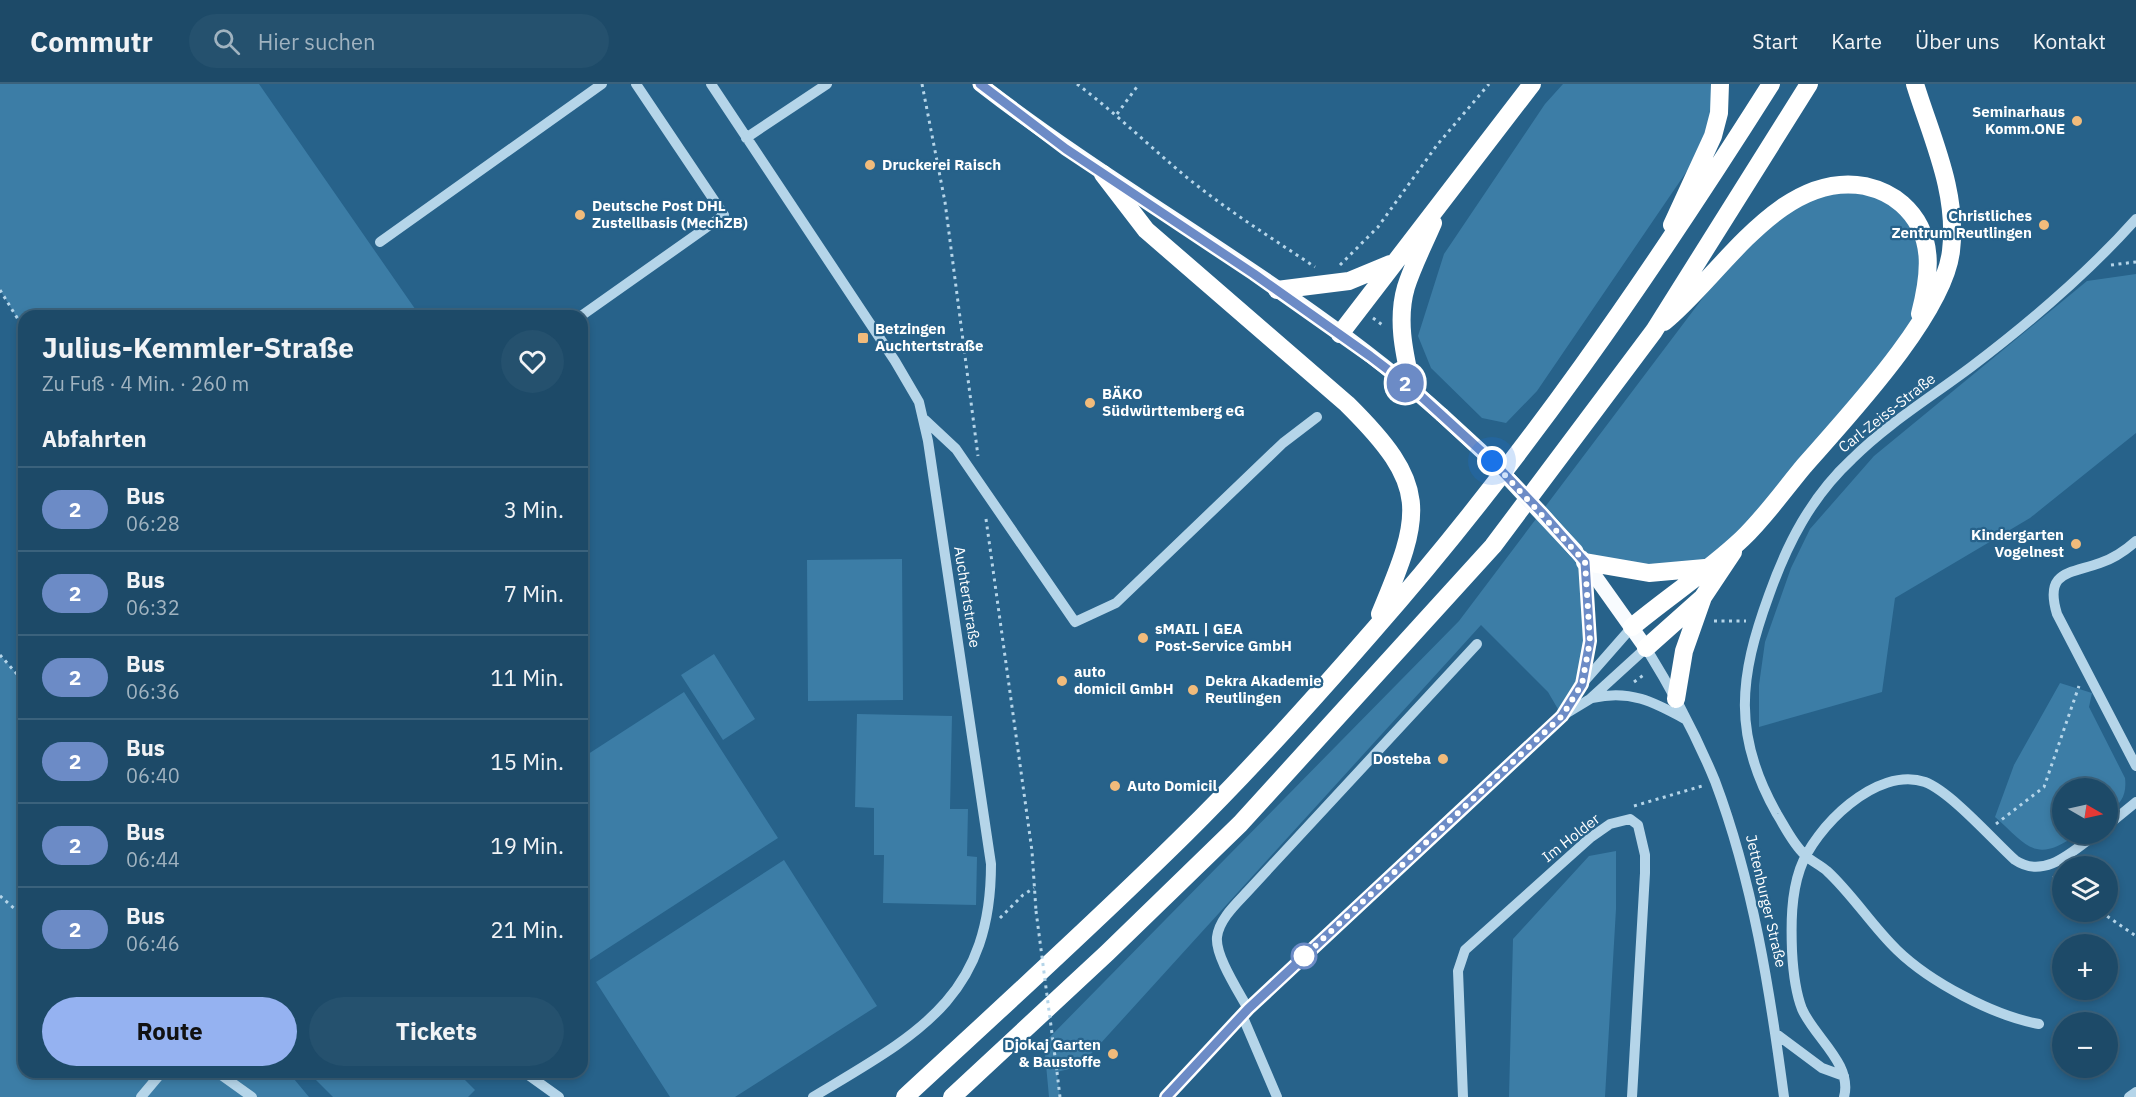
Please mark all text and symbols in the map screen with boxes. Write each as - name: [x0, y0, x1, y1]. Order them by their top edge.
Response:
- search box: [189, 14, 609, 68]
- text: Commutr: [30, 23, 153, 60]
- icon: search: [210, 25, 243, 58]
- text: Hier suchen: [258, 27, 376, 56]
- text: Start: [1752, 27, 1798, 55]
- text: Karte: [1831, 27, 1882, 55]
- text: Über uns: [1915, 27, 2000, 55]
- text: Kontakt: [2033, 27, 2106, 55]
- place label: Seminarhaus Komm.ONE: [1972, 102, 2065, 138]
- marker: Seminarhaus Komm.ONE: [2070, 114, 2084, 128]
- place label: Druckerei Raisch: [882, 155, 1001, 174]
- marker: Druckerei Raisch: [863, 158, 877, 172]
- place label: Deutsche Post DHL Zustellbasis (MechZB): [592, 196, 748, 232]
- place label: Christliches Zentrum Reutlingen: [1892, 206, 2032, 242]
- marker: Deutsche Post DHL Zustellbasis (MechZB): [573, 208, 587, 222]
- marker: Christliches Zentrum Reutlingen: [2037, 218, 2051, 232]
- place label: Betzingen Auchtertstraße: [875, 319, 983, 355]
- text: Julius-Kemmler-Straße: [42, 329, 354, 366]
- button: heart: [501, 330, 564, 393]
- marker: Betzingen Auchtertstraße: [856, 331, 870, 345]
- line badge: 2: [1386, 364, 1424, 402]
- text: 2: [1399, 369, 1411, 397]
- street label: Carl-Zeiss-Straße: [1834, 369, 1939, 456]
- text: Zu Fuß · 4 Min. · 260 m: [42, 370, 249, 397]
- place label: BÄKO Südwürttemberg eG: [1102, 384, 1245, 420]
- marker: BÄKO Südwürttemberg eG: [1083, 396, 1097, 410]
- text: Abfahrten: [42, 424, 147, 453]
- your location: [1477, 446, 1507, 476]
- text: Bus: [126, 481, 165, 510]
- text: 2: [69, 495, 81, 523]
- text: 3 Min.: [504, 495, 564, 524]
- text: 06:28: [126, 510, 180, 537]
- place label: Kindergarten Vogelnest: [1971, 525, 2064, 561]
- marker: Kindergarten Vogelnest: [2069, 537, 2083, 551]
- street label: Auchtertstraße: [950, 545, 985, 649]
- text: Bus: [126, 565, 165, 594]
- text: 2: [69, 579, 81, 607]
- text: 7 Min.: [504, 579, 564, 608]
- text: 06:32: [126, 594, 180, 621]
- place label: sMAIL | GEA Post-Service GmbH: [1155, 619, 1292, 655]
- marker: sMAIL | GEA Post-Service GmbH: [1136, 631, 1150, 645]
- text: Bus: [126, 649, 165, 678]
- place label: auto domicil GmbH: [1074, 662, 1174, 698]
- text: 2: [69, 663, 81, 691]
- text: 11 Min.: [491, 663, 564, 692]
- place label: Dekra Akademie Reutlingen: [1205, 671, 1322, 707]
- marker: auto domicil GmbH: [1055, 674, 1069, 688]
- text: 06:36: [126, 678, 180, 705]
- marker: Dekra Akademie Reutlingen: [1186, 683, 1200, 697]
- text: Bus: [126, 733, 165, 762]
- text: 2: [69, 747, 81, 775]
- text: 15 Min.: [491, 747, 564, 776]
- place label: Dosteba: [1373, 749, 1431, 768]
- marker: Dosteba: [1436, 752, 1450, 766]
- text: 06:40: [126, 762, 180, 789]
- place label: Auto Domicil: [1127, 776, 1218, 795]
- north arrow: [2052, 778, 2118, 844]
- map controls: [2052, 778, 2118, 1078]
- marker: Auto Domicil: [1108, 779, 1122, 793]
- street label: Im Holder: [1538, 809, 1604, 866]
- text: Bus: [126, 817, 165, 846]
- text: 2: [69, 831, 81, 859]
- text: 19 Min.: [491, 831, 564, 860]
- street label: Jettenburger Straße: [1742, 833, 1791, 969]
- text: 06:44: [126, 846, 180, 873]
- button: layers: [2052, 856, 2118, 922]
- text: Bus: [126, 901, 165, 930]
- text: 2: [69, 915, 81, 943]
- text: 21 Min.: [491, 915, 564, 944]
- text: 06:46: [126, 930, 180, 957]
- button: +: [2052, 934, 2118, 1000]
- unlabelled marker: [1291, 943, 1317, 969]
- button: Route: [42, 997, 297, 1066]
- button: Tickets: [309, 997, 564, 1066]
- button: −: [2052, 1012, 2118, 1078]
- place label: Djokaj Garten & Baustoffe: [1004, 1035, 1101, 1071]
- marker: Djokaj Garten & Baustoffe: [1106, 1047, 1120, 1061]

